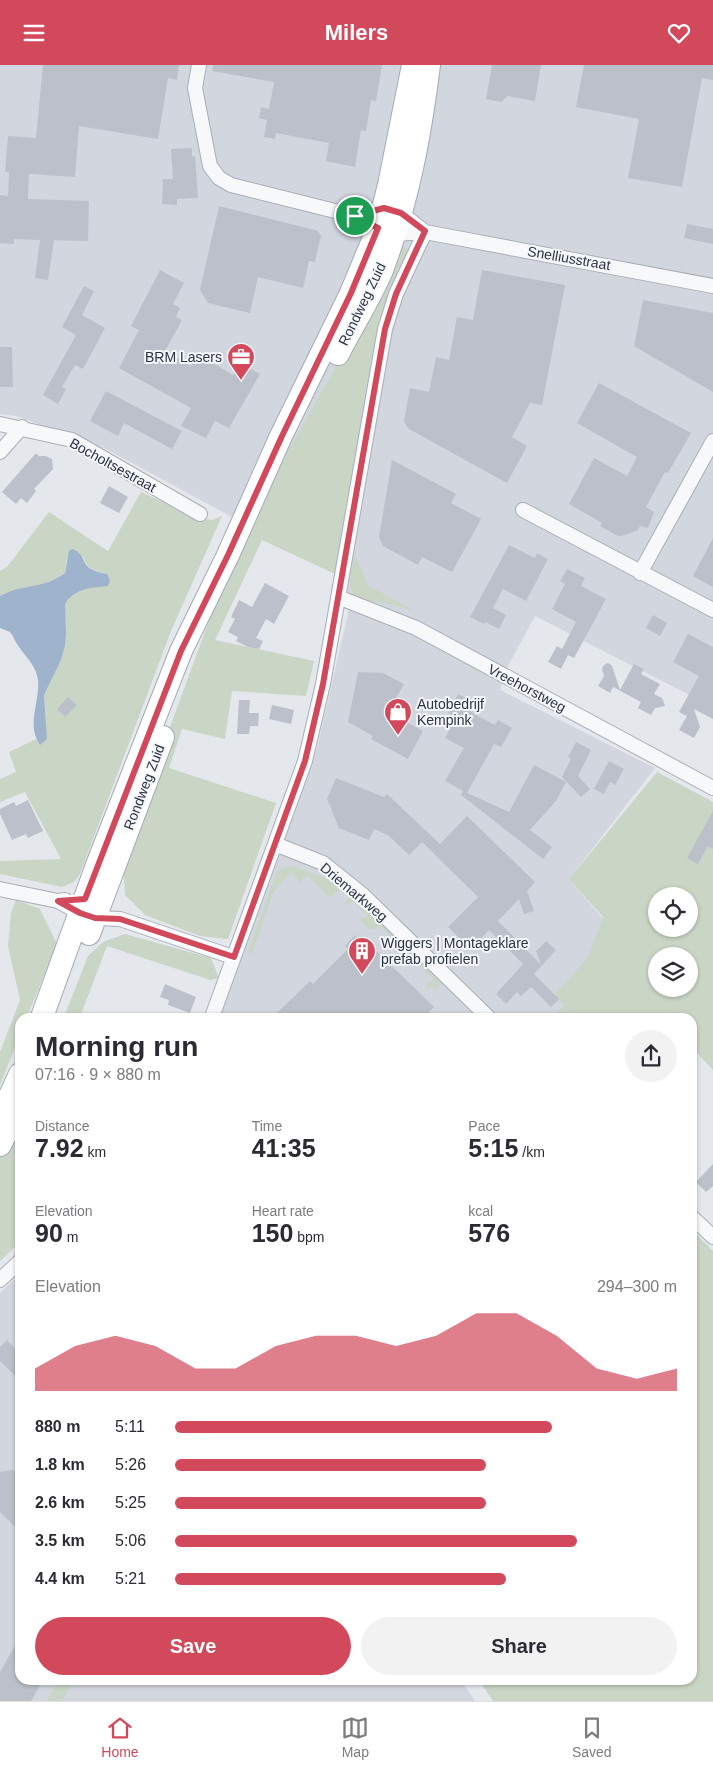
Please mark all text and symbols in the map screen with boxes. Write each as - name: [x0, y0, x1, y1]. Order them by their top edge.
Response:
- icon: menu: [20, 19, 48, 47]
- icon: heart: [665, 19, 693, 47]
- text: Milers: [325, 20, 388, 45]
- pin: [334, 195, 376, 237]
- icon: arrive: [341, 202, 369, 230]
- street label: Snelliusstraat: [526, 243, 612, 273]
- street label: Rondweg Zuid: [335, 260, 389, 348]
- office icon: BRM Lasers: [226, 342, 256, 381]
- place label: BRM Lasers: [145, 349, 222, 365]
- street label: Bocholtsestraat: [67, 435, 159, 495]
- street label: Vreehorstweg: [485, 661, 569, 715]
- place label: Autobedrijf Kempink: [417, 696, 484, 728]
- shop icon: Autobedrijf Kempink: [383, 697, 413, 736]
- street label: Rondweg Zuid: [120, 742, 168, 832]
- street label: Driemarkweg: [317, 859, 391, 925]
- map controls: [648, 887, 698, 997]
- button: locate: [648, 887, 698, 937]
- place label: Wiggers | Montageklare prefab profielen: [381, 935, 529, 967]
- building icon: Wiggers | Montageklare prefab profielen: [347, 936, 377, 975]
- button: layers: [648, 947, 698, 997]
- button: share: [625, 1030, 677, 1082]
- text: Morning run: [35, 1031, 198, 1062]
- text: 07:16 · 9 × 880 m: [35, 1066, 161, 1083]
- text: Distance: [35, 1118, 89, 1134]
- text: Time: [252, 1118, 282, 1134]
- text: Pace: [468, 1118, 500, 1134]
- text: 7.92: [35, 1134, 84, 1162]
- text: 41:35: [252, 1134, 316, 1162]
- text: 5:15: [468, 1134, 518, 1162]
- text: km: [84, 1144, 106, 1160]
- text: /km: [518, 1144, 545, 1160]
- text: Elevation: [35, 1203, 93, 1219]
- text: Heart rate: [252, 1203, 314, 1219]
- text: kcal: [468, 1203, 493, 1219]
- text: 90: [35, 1219, 63, 1247]
- text: 150: [252, 1219, 293, 1247]
- text: 576: [468, 1219, 510, 1247]
- text: m: [63, 1229, 78, 1245]
- text: bpm: [293, 1229, 325, 1245]
- text: Elevation: [35, 1278, 101, 1295]
- text: 294–300 m: [597, 1278, 677, 1295]
- text: 880 m: [35, 1418, 80, 1435]
- text: 5:11: [115, 1418, 145, 1435]
- text: 1.8 km: [35, 1456, 85, 1473]
- text: 5:26: [115, 1456, 146, 1473]
- text: 2.6 km: [35, 1494, 85, 1511]
- text: 5:25: [115, 1494, 146, 1511]
- text: 3.5 km: [35, 1532, 85, 1549]
- text: 5:06: [115, 1532, 146, 1549]
- text: 4.4 km: [35, 1570, 85, 1587]
- text: 5:21: [115, 1570, 146, 1587]
- button: Save: [35, 1617, 351, 1675]
- button: Share: [361, 1617, 677, 1675]
- tab: Home: [101, 1714, 139, 1760]
- tab: Map: [341, 1714, 369, 1760]
- tab: Saved: [572, 1714, 612, 1760]

